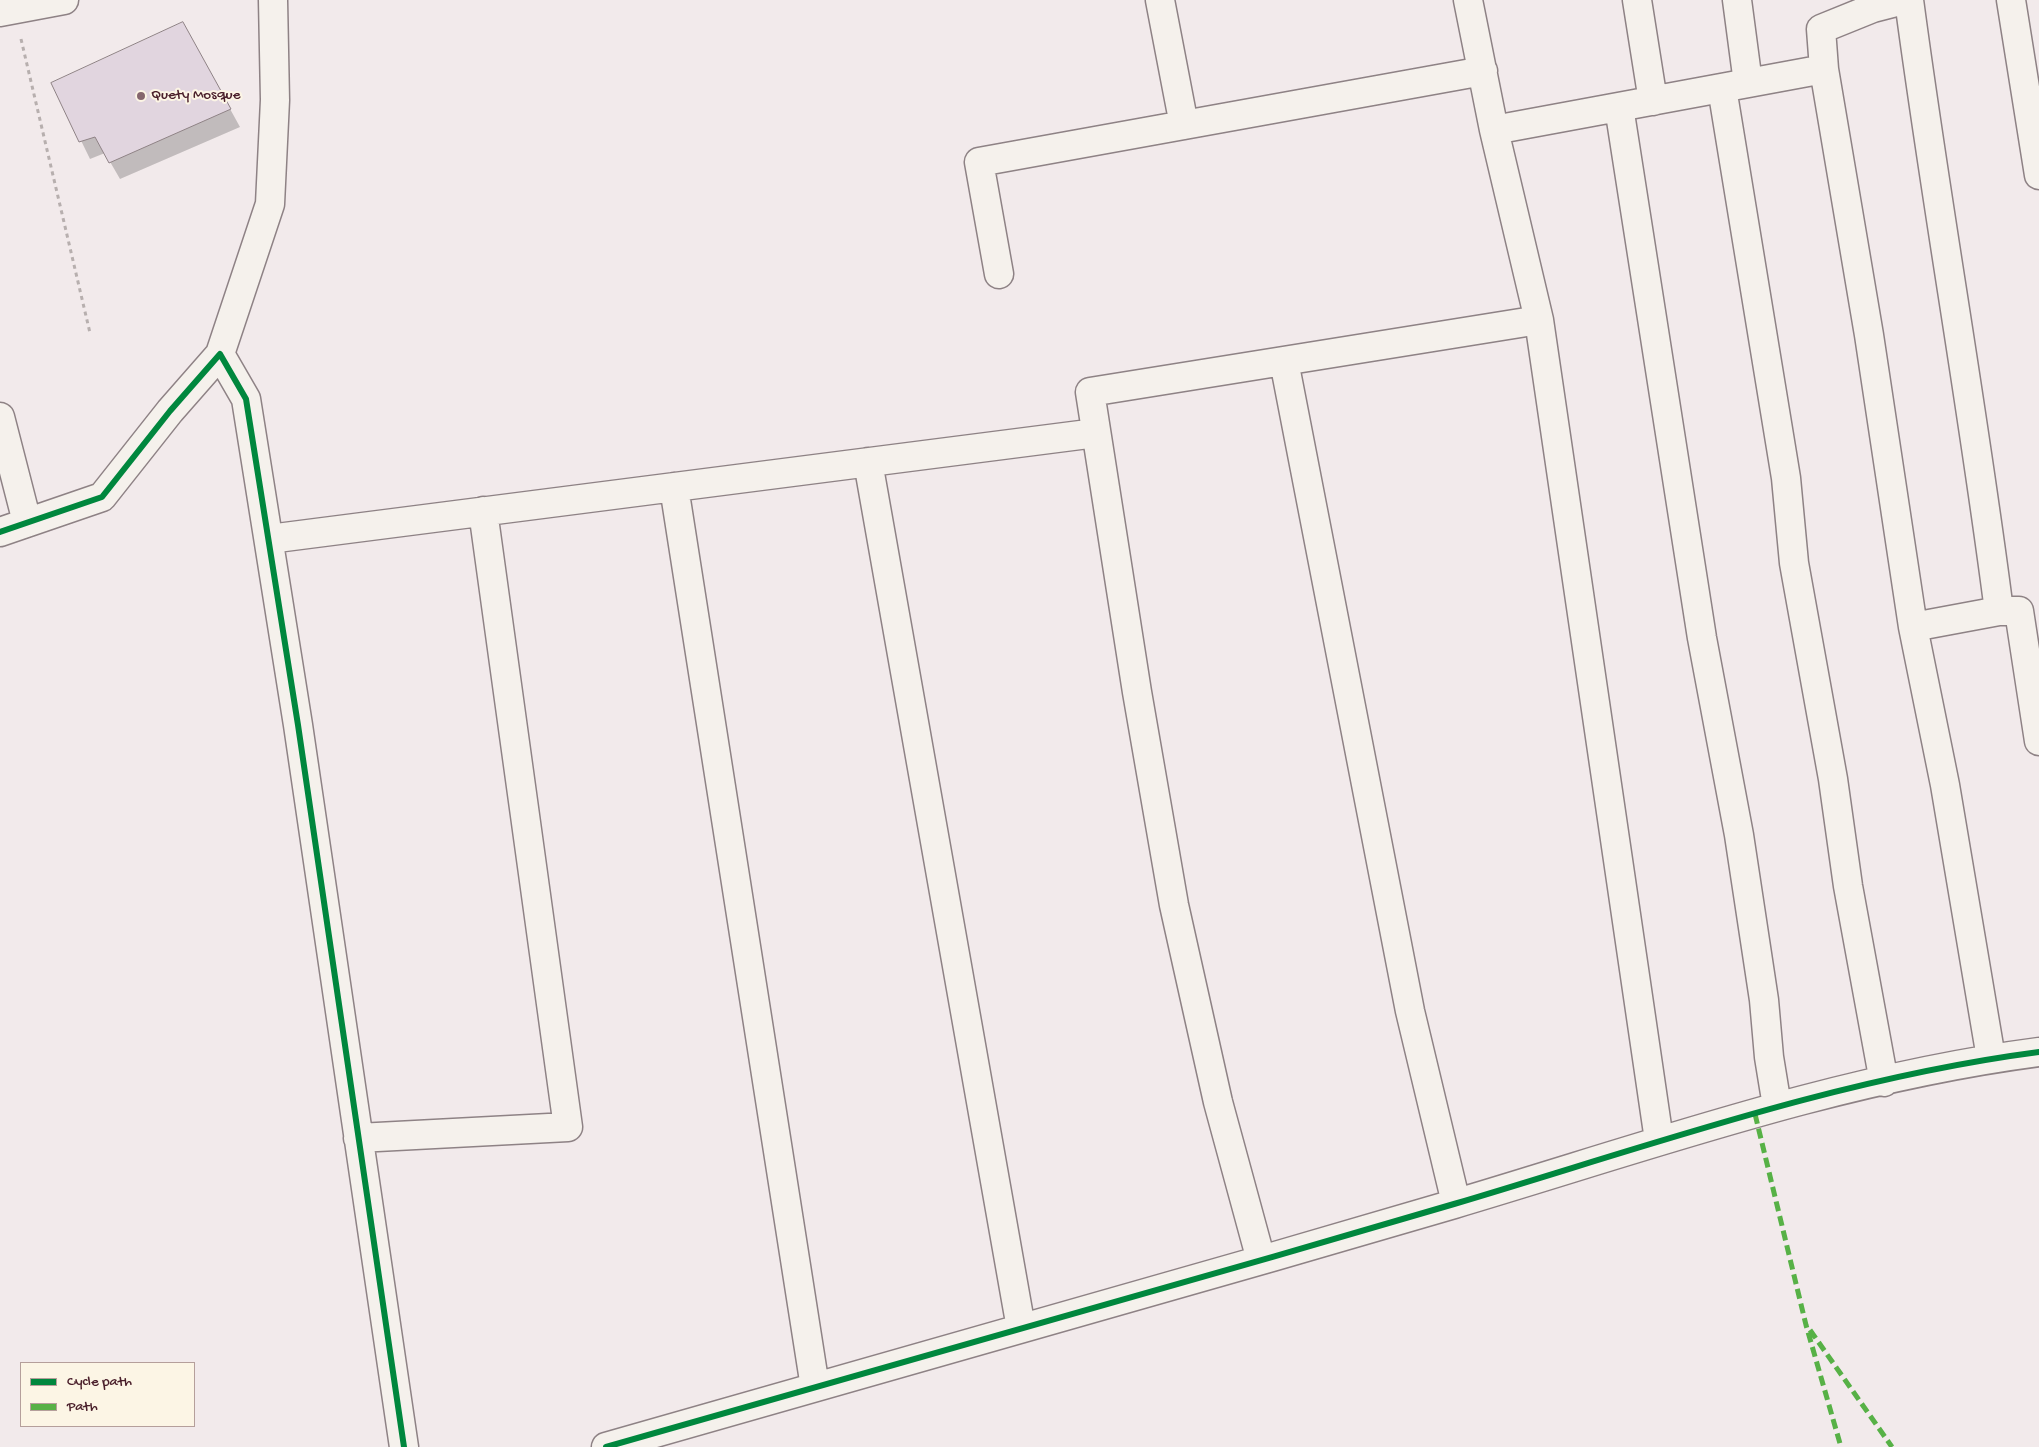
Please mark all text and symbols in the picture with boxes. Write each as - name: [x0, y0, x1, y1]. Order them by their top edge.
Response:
- place label: Quety Mosque: [151, 87, 240, 105]
- marker: Quety Mosque: [135, 90, 147, 102]
- legend: [20, 1362, 195, 1427]
- text: Cycle path: [67, 1373, 132, 1391]
- text: Path: [67, 1398, 98, 1416]

